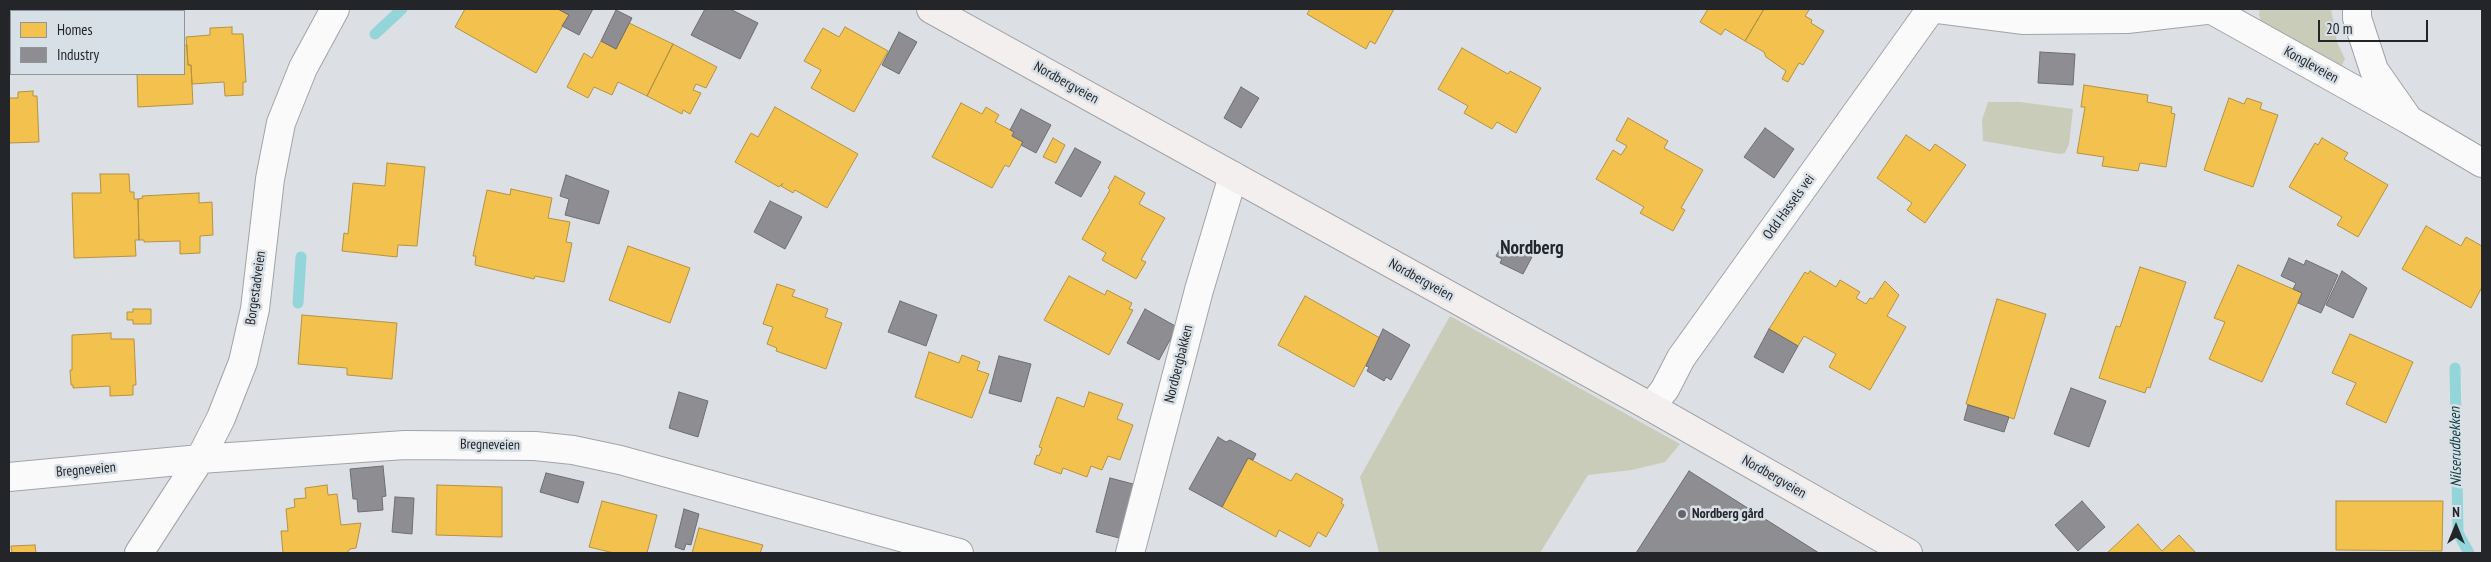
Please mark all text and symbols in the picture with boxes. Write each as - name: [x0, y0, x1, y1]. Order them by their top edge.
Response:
- legend: [10, 10, 185, 75]
- scale bar: [2321, 10, 2431, 42]
- text: 20 m: [2326, 19, 2352, 38]
- text: Homes: [57, 20, 93, 39]
- street label: Kongleveien: [2281, 43, 2341, 87]
- text: Industry: [57, 45, 99, 64]
- street label: Nordbergveien: [1031, 58, 1101, 108]
- street label: Odd Hassels vei: [1760, 171, 1818, 243]
- district label: Nordberg: [1500, 238, 1564, 260]
- street label: Borgestadveien: [242, 250, 270, 326]
- street label: Nordbergveien: [1386, 255, 1456, 305]
- street label: Nordbergbakken: [1161, 323, 1197, 405]
- water label: Nilserudbekken: [2446, 407, 2466, 487]
- street label: Bregneveien: [460, 436, 520, 454]
- street label: Nordbergveien: [1739, 452, 1809, 502]
- street label: Bregneveien: [55, 459, 117, 481]
- north arrow: [2431, 502, 2481, 552]
- text: N: [2452, 503, 2460, 521]
- place label: Nordberg gård: [1692, 506, 1764, 522]
- marker: Nordberg gård: [1676, 508, 1688, 520]

